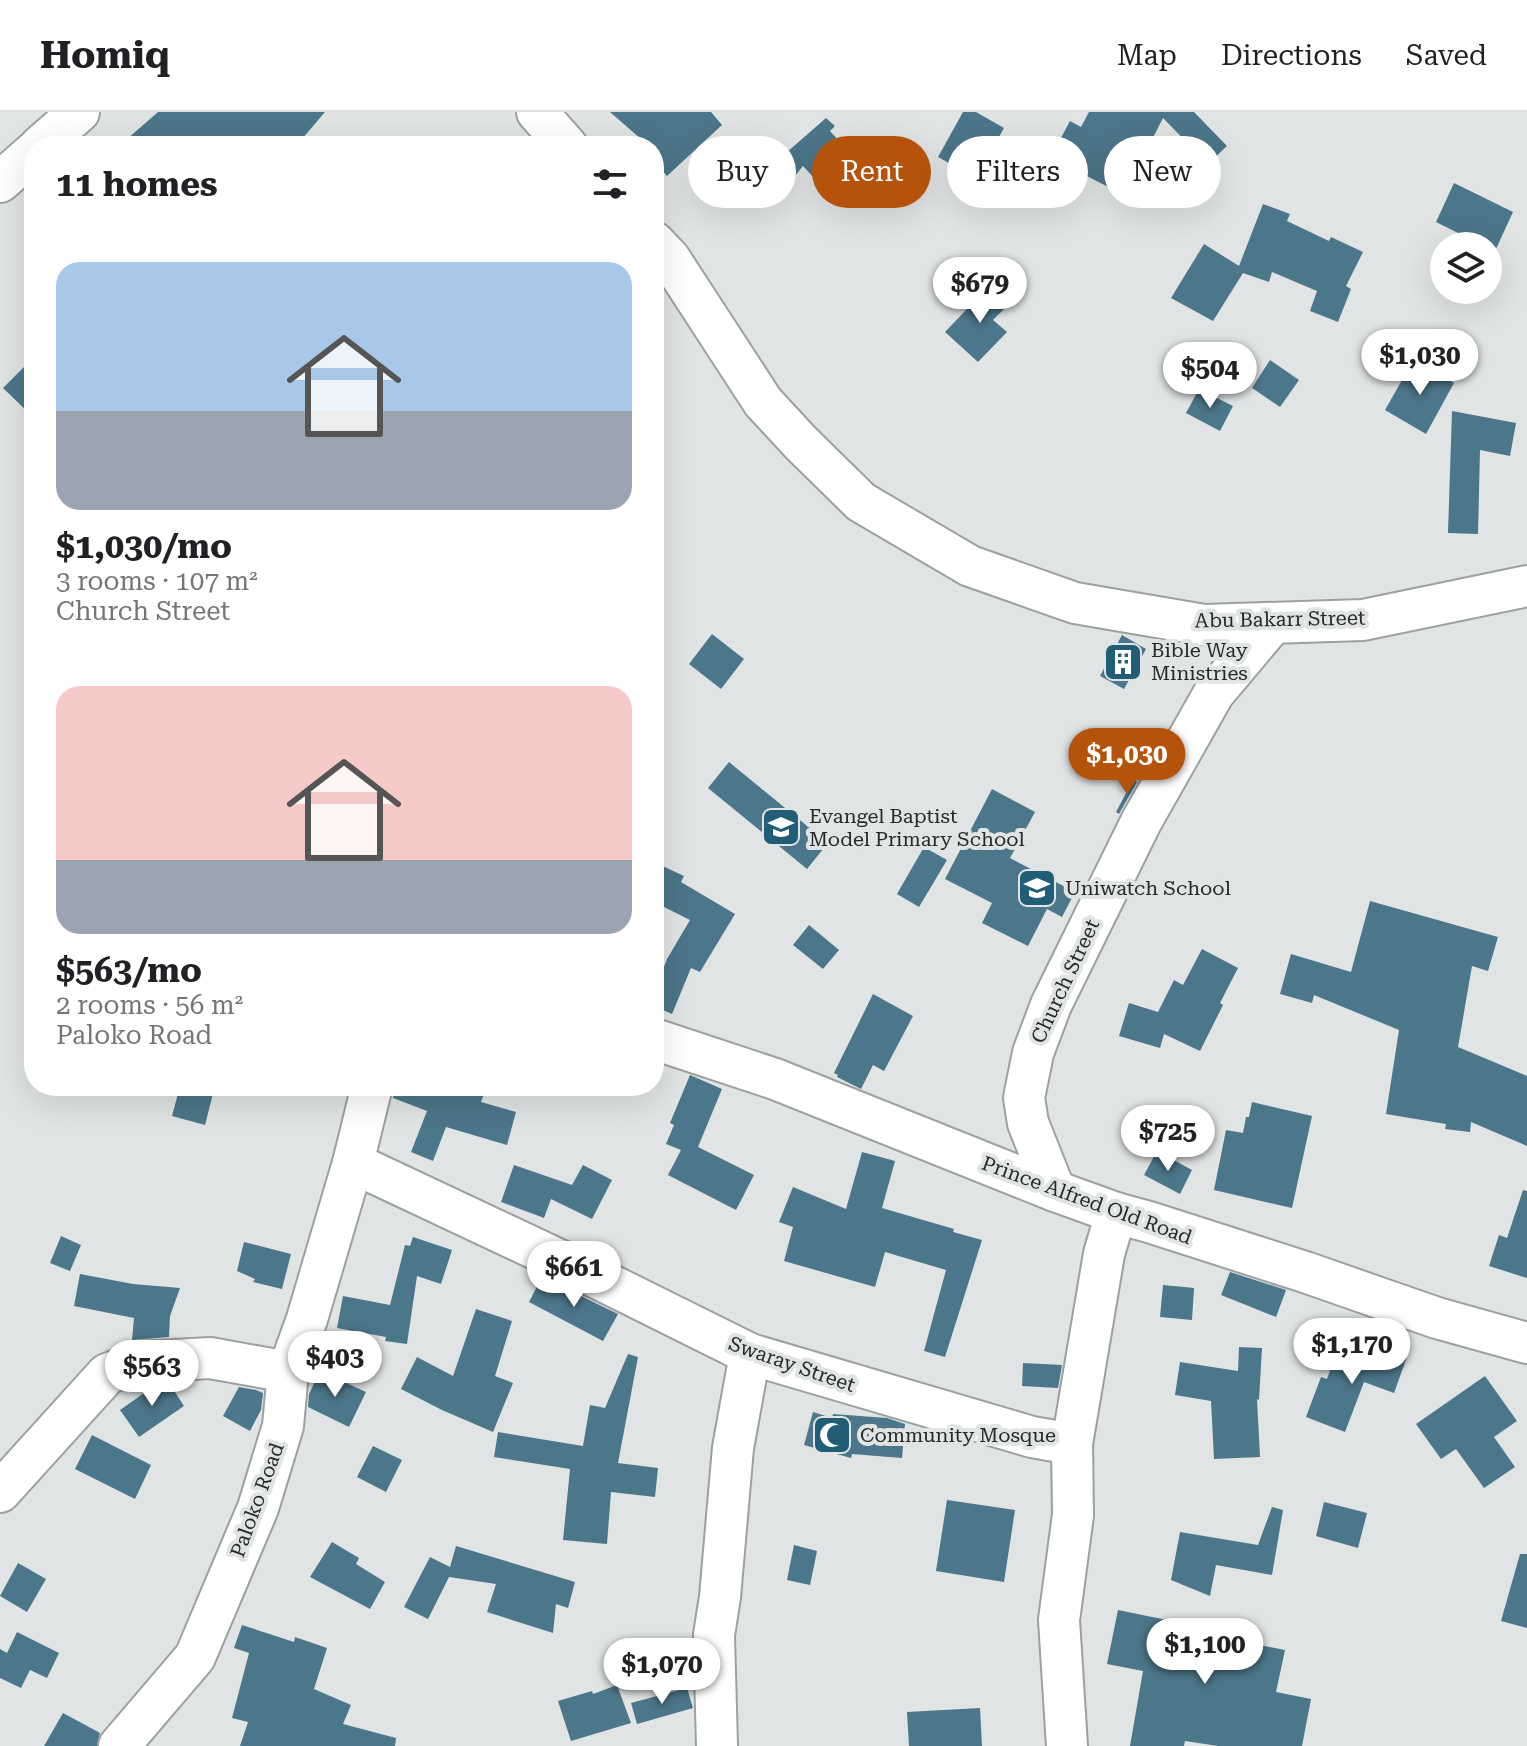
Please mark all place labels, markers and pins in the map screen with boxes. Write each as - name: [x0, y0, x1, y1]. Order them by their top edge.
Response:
- pin: $679: [933, 257, 1027, 325]
- pin: $1,030: [1355, 329, 1485, 397]
- pin: $504: [1163, 342, 1257, 410]
- place label: Bible Way Ministries: [1151, 638, 1248, 685]
- building icon: Bible Way Ministries: [1102, 641, 1144, 683]
- pin: $1,030: [1062, 728, 1192, 796]
- place label: Evangel Baptist Model Primary School: [809, 804, 1025, 851]
- school or university icon: Evangel Baptist Model Primary School: [760, 806, 802, 848]
- school or university icon: Uniwatch School: [1016, 867, 1058, 909]
- place label: Uniwatch School: [1065, 876, 1231, 900]
- pin: $725: [1121, 1105, 1215, 1173]
- pin: $661: [527, 1241, 621, 1309]
- pin: $1,170: [1287, 1318, 1417, 1386]
- pin: $403: [288, 1331, 382, 1399]
- pin: $563: [105, 1340, 199, 1408]
- mosque icon: Community Mosque: [811, 1414, 853, 1456]
- place label: Community Mosque: [860, 1423, 1056, 1447]
- pin: $1,100: [1140, 1618, 1270, 1686]
- pin: $1,070: [597, 1638, 727, 1706]

